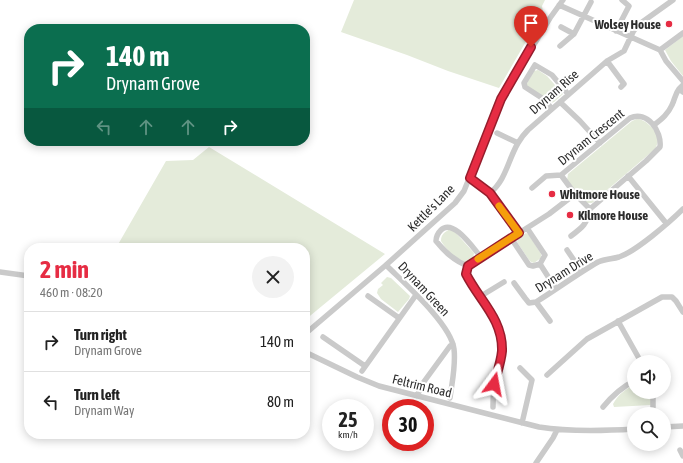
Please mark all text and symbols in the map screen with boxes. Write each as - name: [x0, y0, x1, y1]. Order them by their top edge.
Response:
- pin: [514, 6, 548, 47]
- icon: arrive: [520, 12, 542, 34]
- place label: Wolsey House: [593, 17, 661, 32]
- marker: Wolsey House: [664, 19, 674, 29]
- icon: right: [40, 40, 92, 92]
- text: 140 m: [106, 40, 169, 72]
- street label: Drynam Rise: [526, 67, 582, 117]
- text: Drynam Grove: [106, 73, 200, 94]
- street label: Drynam Crescent: [555, 106, 627, 168]
- icon: left: [93, 116, 115, 138]
- icon: ahead: [135, 116, 157, 138]
- icon: ahead: [177, 116, 199, 138]
- icon: right: [219, 116, 241, 138]
- street label: Kettle's Lane: [404, 181, 458, 235]
- place label: Whitmore House: [559, 187, 640, 202]
- marker: Whitmore House: [547, 189, 557, 199]
- place label: Kilmore House: [578, 208, 648, 223]
- marker: Kilmore House: [565, 210, 575, 220]
- street label: Drynam Drive: [532, 248, 596, 296]
- text: 2 min: [40, 256, 89, 283]
- button: close: [252, 256, 294, 298]
- street label: Drynam Green: [395, 259, 453, 319]
- text: 460 m · 08:20: [40, 285, 103, 300]
- text: Turn right: [74, 326, 127, 343]
- icon: right: [40, 331, 62, 353]
- text: 140 m: [260, 333, 294, 350]
- text: Drynam Grove: [74, 343, 142, 358]
- map controls: [627, 355, 671, 451]
- button: sound: [627, 355, 671, 399]
- position arrow: [473, 363, 515, 405]
- street label: Feltrim Road: [391, 371, 453, 401]
- text: Turn left: [74, 386, 120, 403]
- icon: left: [40, 391, 62, 413]
- text: 80 m: [267, 393, 294, 410]
- speed limit sign: 30: [382, 399, 434, 451]
- text: Drynam Way: [74, 403, 134, 418]
- button: search: [627, 407, 671, 451]
- text: 25: [339, 408, 357, 431]
- text: km/h: [338, 429, 358, 440]

